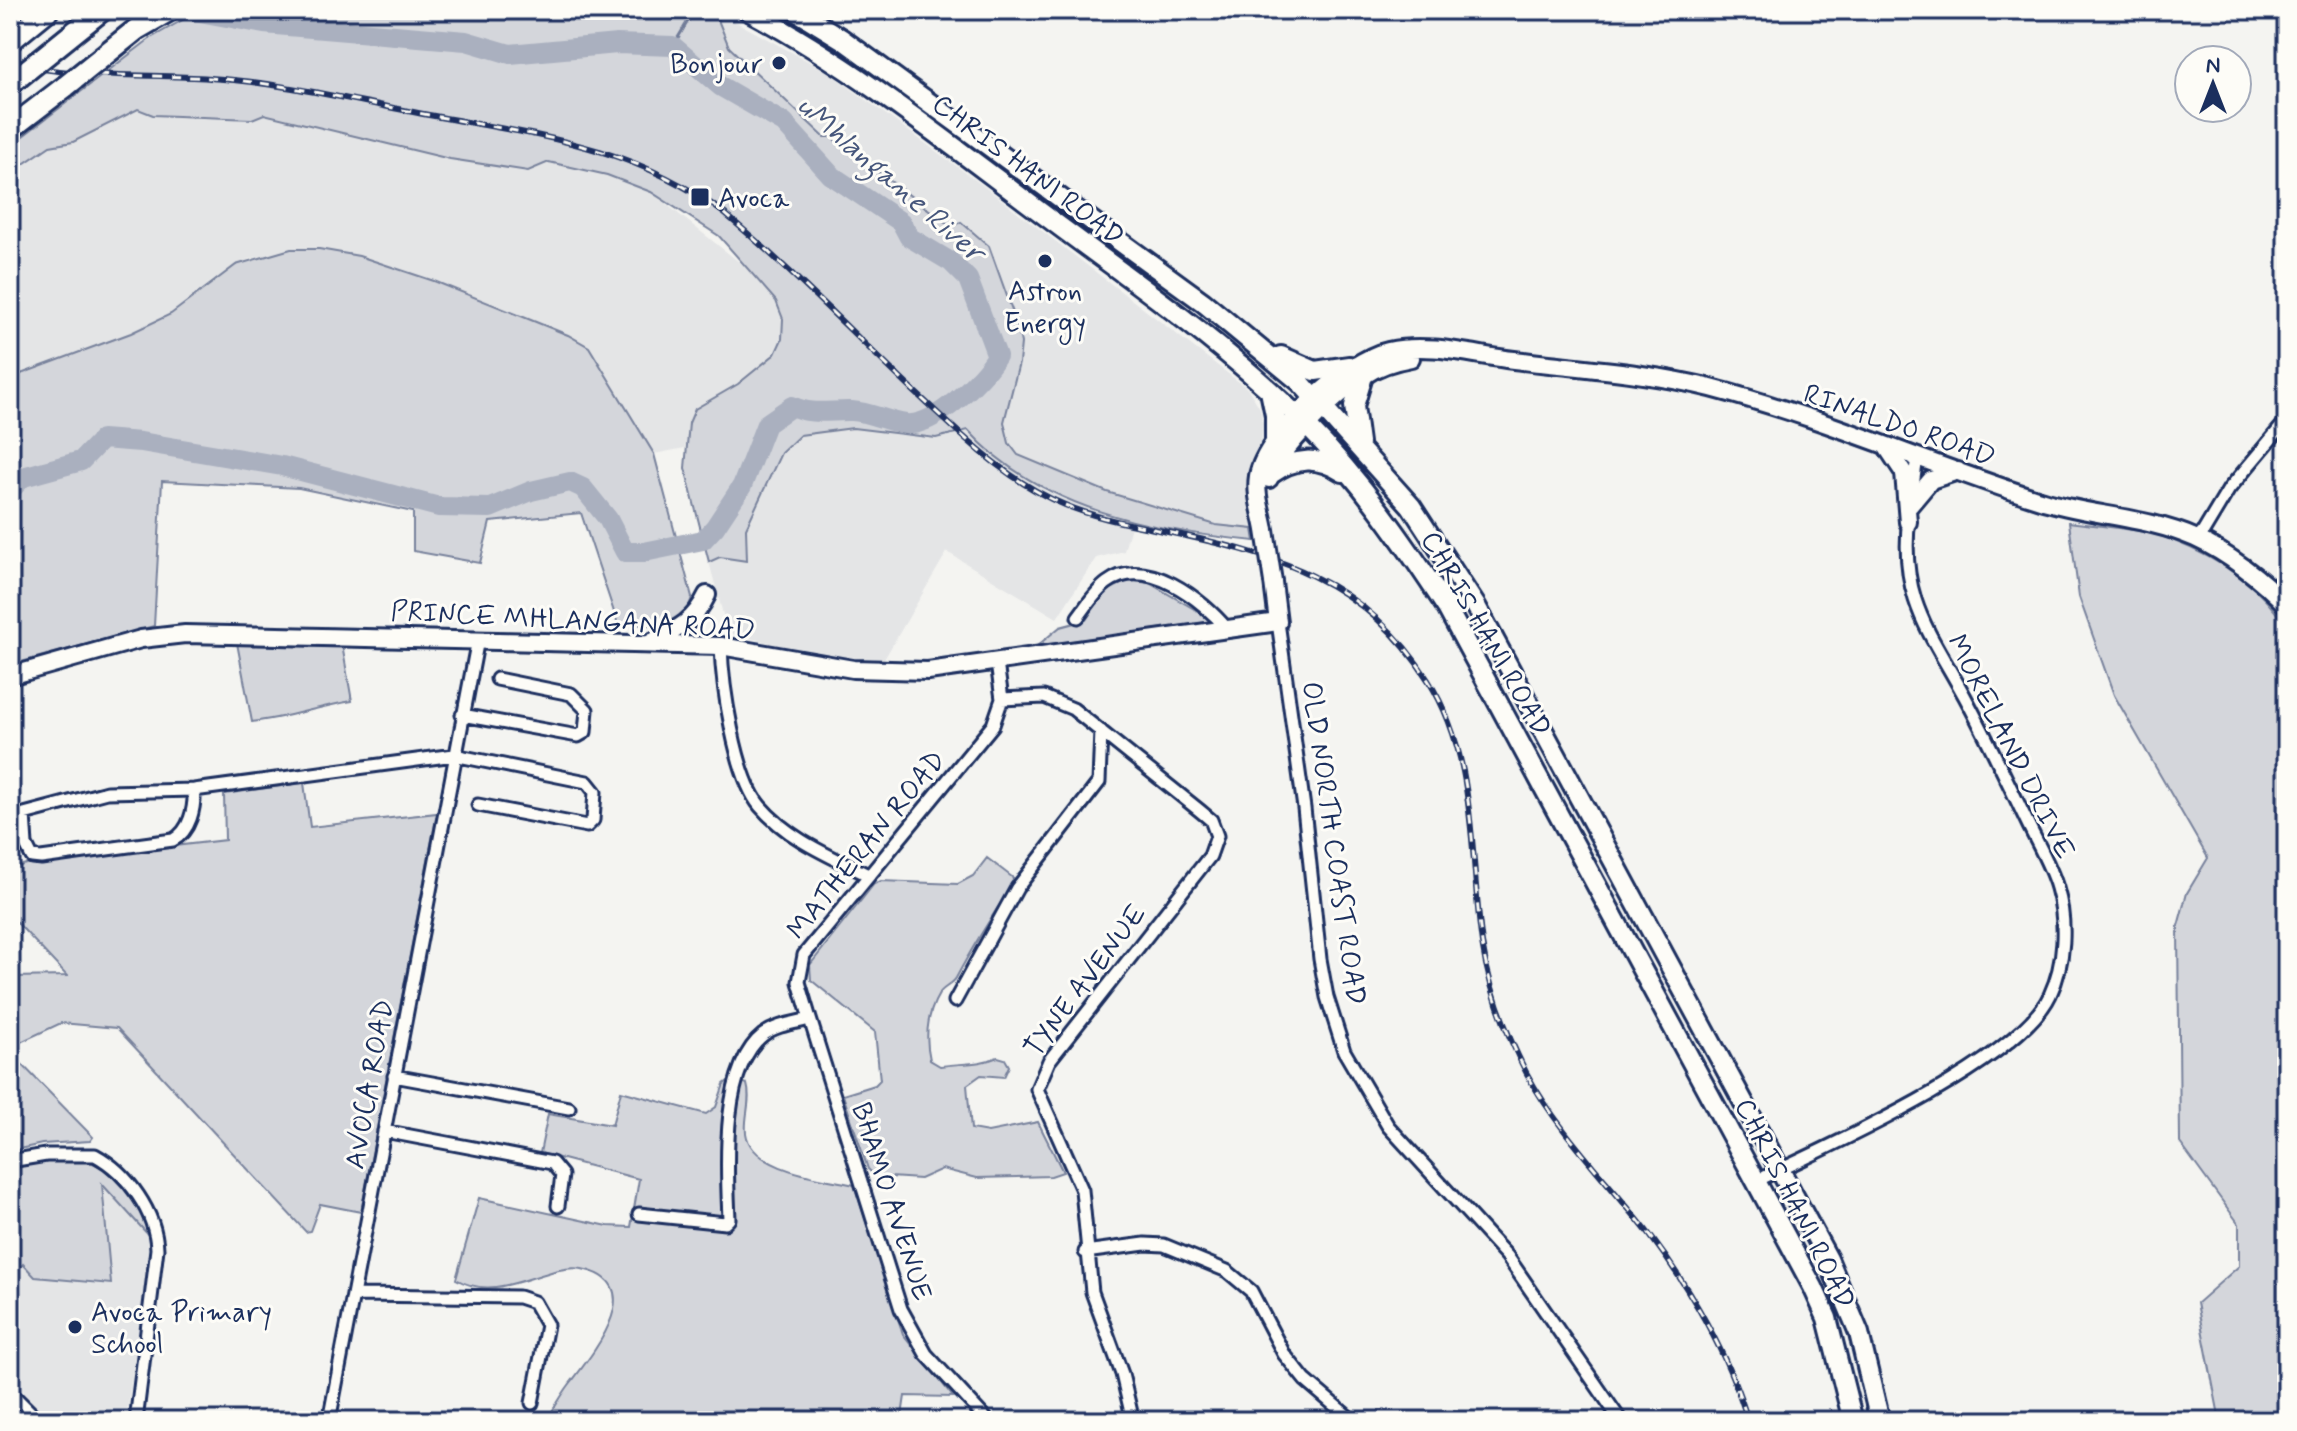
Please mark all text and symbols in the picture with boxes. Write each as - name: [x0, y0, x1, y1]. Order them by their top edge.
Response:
- north arrow: [2173, 44, 2253, 124]
- place label: Bonjour: [670, 47, 763, 84]
- text: N: [2206, 52, 2220, 80]
- marker: Bonjour: [770, 54, 788, 72]
- water label: uMhlangane River: [785, 87, 995, 277]
- street label: CHRIS HANI ROAD: [924, 87, 1131, 255]
- place label: Avoca: [718, 181, 789, 218]
- marker: Avoca: [689, 186, 711, 208]
- marker: Astron Energy: [1036, 252, 1054, 270]
- place label: Astron Energy: [1004, 274, 1086, 345]
- street label: RINALDO ROAD: [1798, 376, 2000, 477]
- street label: CHRIS HANI ROAD: [1411, 525, 1559, 744]
- street label: PRINCE MHLANGANA ROAD: [390, 593, 756, 650]
- street label: MORELAND DRIVE: [1937, 628, 2082, 866]
- street label: OLD NORTH COAST ROAD: [1291, 679, 1374, 1008]
- street label: MATHERAN ROAD: [779, 743, 955, 948]
- street label: TYNE AVENUE: [1016, 897, 1156, 1066]
- street label: AVOCA ROAD: [337, 997, 404, 1172]
- street label: CHRIS HANI ROAD: [1725, 1093, 1863, 1316]
- street label: BHAMO AVENUE: [841, 1098, 940, 1306]
- place label: Avoca Primary School: [91, 1295, 272, 1364]
- marker: Avoca Primary School: [66, 1318, 84, 1336]

